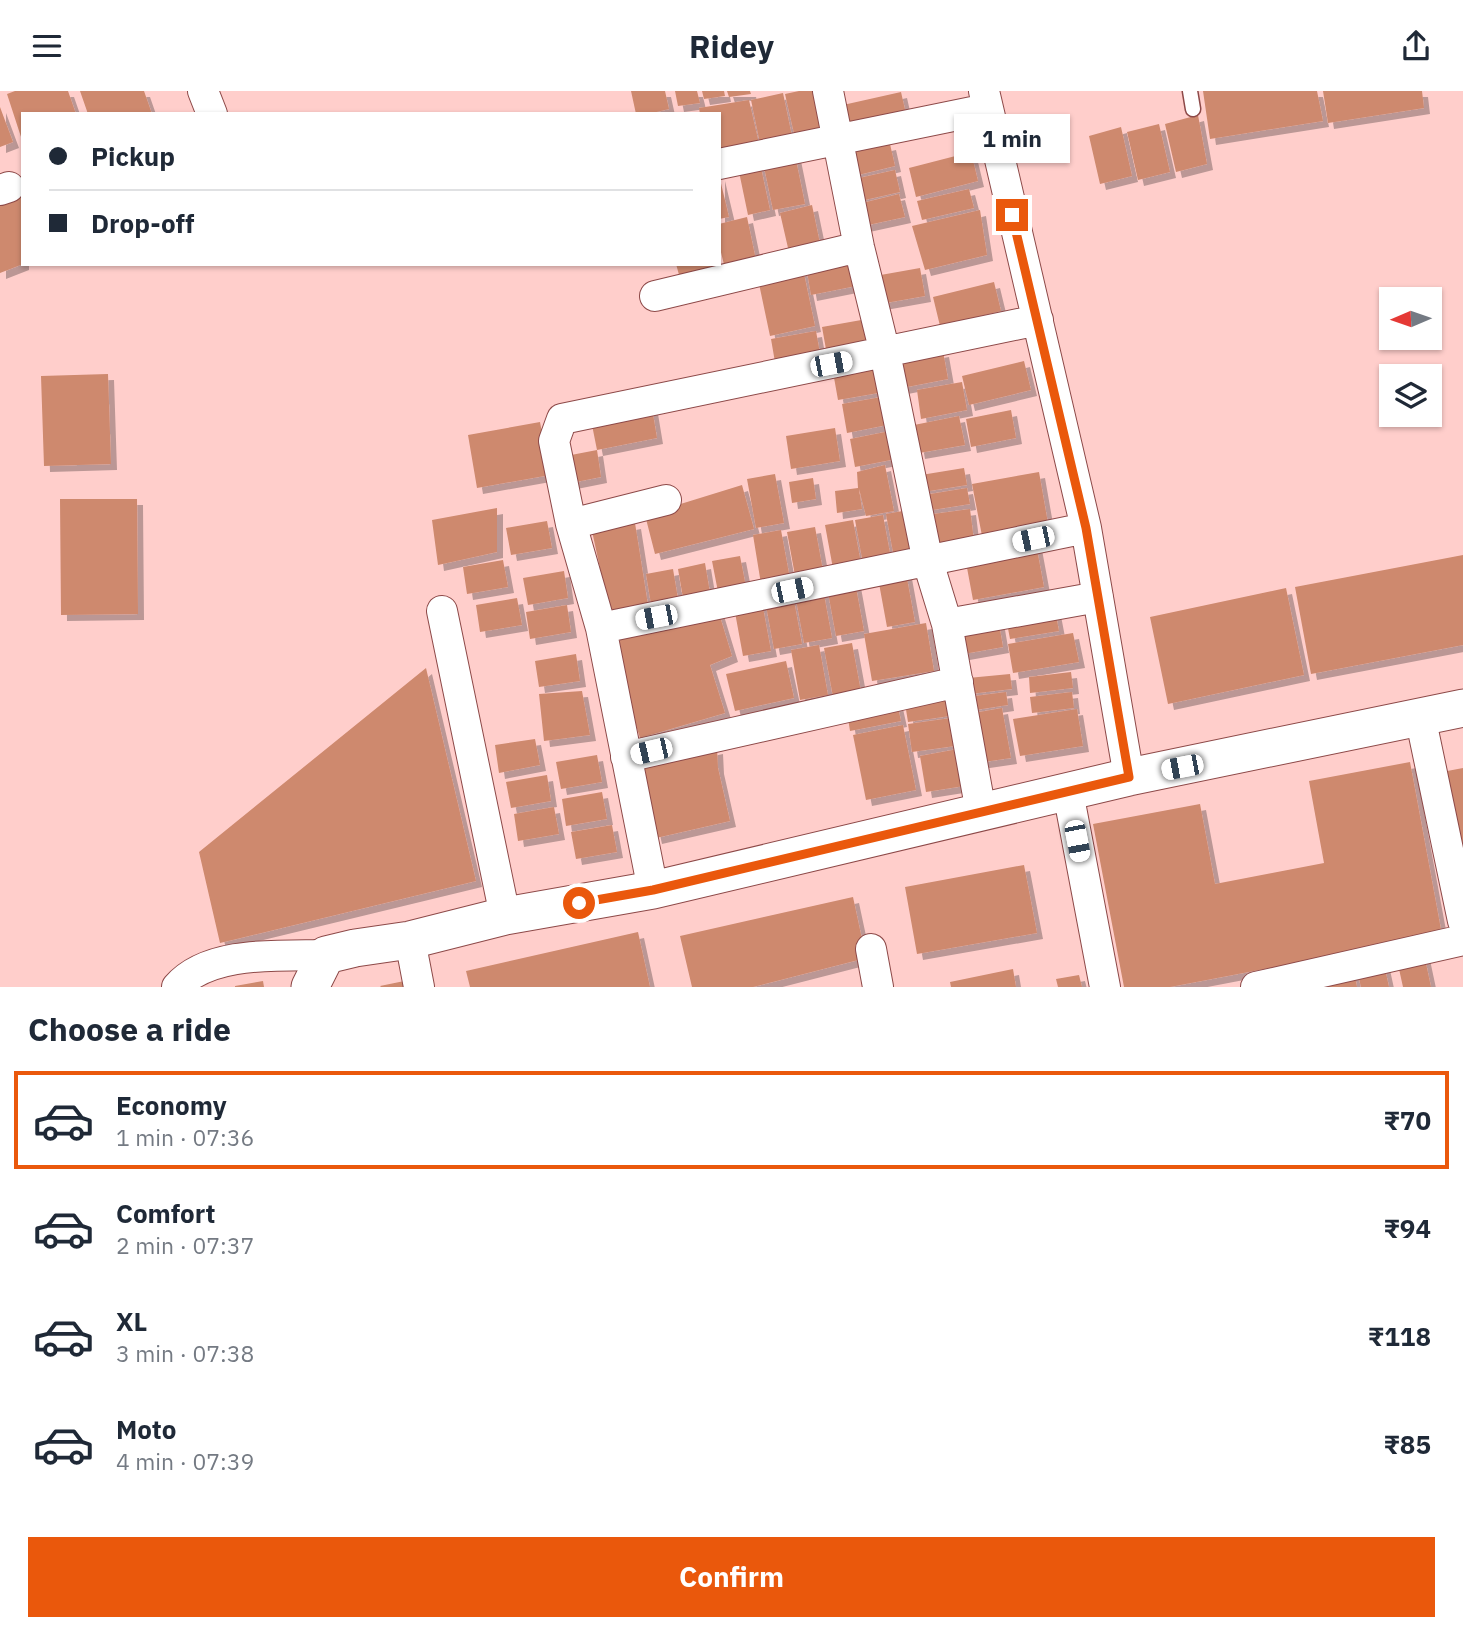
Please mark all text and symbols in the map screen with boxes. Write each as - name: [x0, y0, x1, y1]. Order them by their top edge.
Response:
- text: Ridey: [689, 25, 774, 67]
- icon: menu: [28, 27, 66, 65]
- icon: share: [1397, 27, 1435, 65]
- callout: 1 min: [954, 114, 1070, 163]
- text: 1 min: [982, 123, 1042, 153]
- text: Pickup: [91, 139, 175, 173]
- route end: [996, 199, 1028, 231]
- text: Drop-off: [91, 206, 194, 240]
- north arrow: [1379, 287, 1442, 350]
- map controls: [1379, 287, 1442, 427]
- car: [809, 350, 854, 378]
- button: layers: [1379, 364, 1442, 427]
- car: [1011, 524, 1056, 554]
- car: [770, 575, 815, 605]
- car: [634, 603, 679, 631]
- car: [629, 736, 674, 766]
- car: [1160, 753, 1205, 781]
- car: [1063, 818, 1092, 864]
- route start: [563, 887, 595, 919]
- text: Choose a ride: [28, 1008, 231, 1050]
- text: Economy: [116, 1088, 227, 1122]
- icon: car: [32, 1089, 95, 1152]
- text: ₹70: [1383, 1103, 1431, 1137]
- text: 1 min · 07:36: [116, 1122, 254, 1152]
- text: Comfort: [116, 1196, 215, 1230]
- icon: car: [32, 1197, 95, 1260]
- text: ₹94: [1383, 1211, 1431, 1245]
- text: 2 min · 07:37: [116, 1230, 254, 1260]
- text: XL: [116, 1304, 147, 1338]
- icon: car: [32, 1305, 95, 1368]
- text: ₹118: [1368, 1319, 1431, 1353]
- text: 3 min · 07:38: [116, 1338, 254, 1368]
- text: Moto: [116, 1412, 176, 1446]
- icon: car: [32, 1413, 95, 1476]
- text: ₹85: [1383, 1427, 1431, 1461]
- text: 4 min · 07:39: [116, 1446, 254, 1476]
- button: Confirm: [28, 1537, 1435, 1617]

